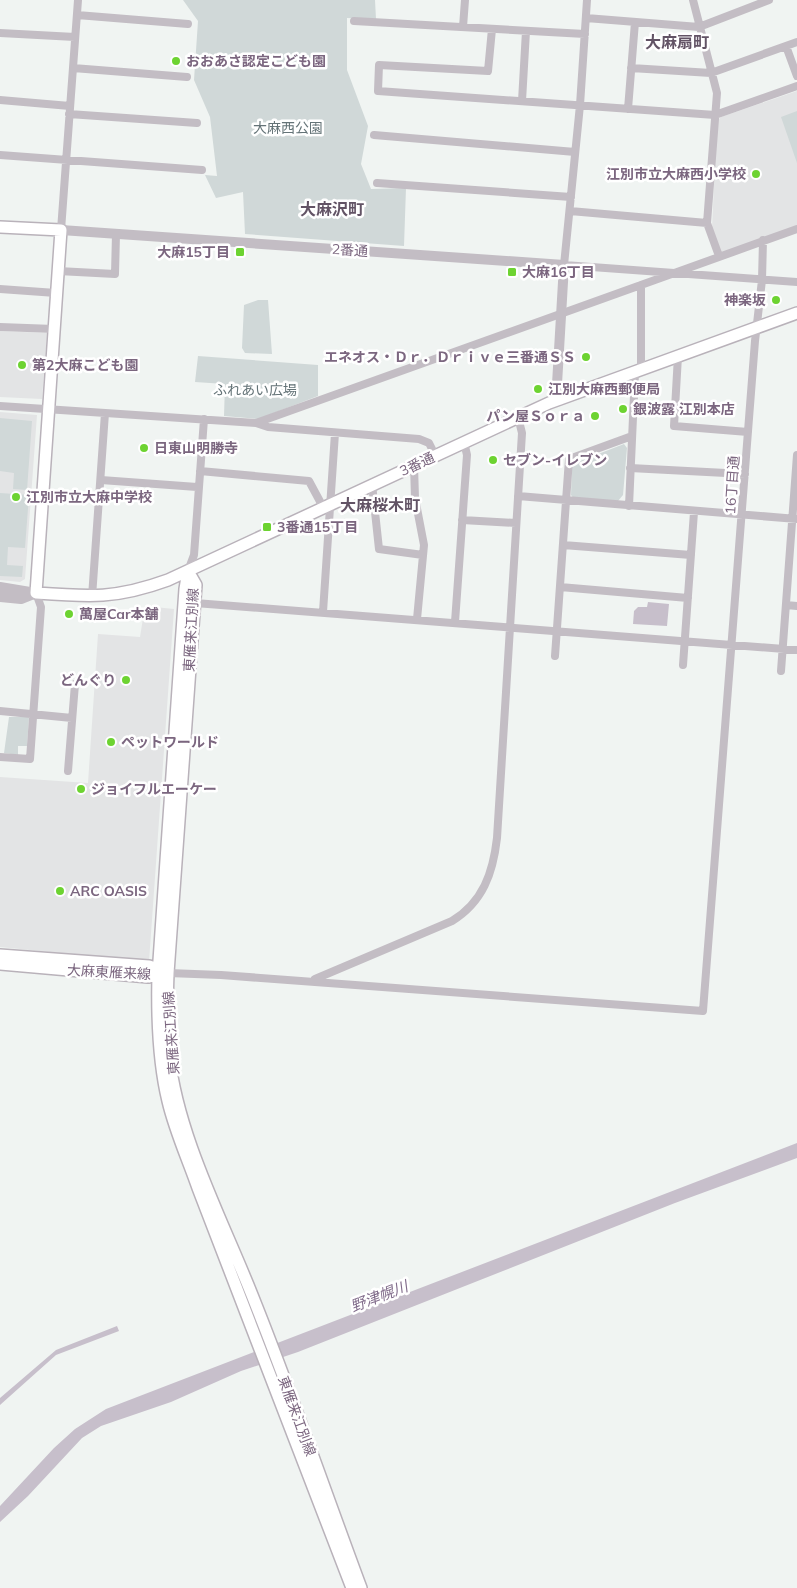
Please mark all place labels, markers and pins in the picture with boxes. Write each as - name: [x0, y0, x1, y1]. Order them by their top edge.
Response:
- place label: おおあさ認定こども園: [186, 52, 326, 70]
- marker: おおあさ認定こども園: [170, 55, 182, 67]
- place label: 江別市立大麻西小学校: [606, 165, 746, 183]
- marker: 江別市立大麻西小学校: [750, 168, 762, 180]
- place label: 大麻15丁目: [157, 243, 230, 261]
- marker: 大麻15丁目: [234, 246, 246, 258]
- place label: 大麻16丁目: [522, 263, 595, 281]
- marker: 大麻16丁目: [506, 266, 518, 278]
- place label: 神楽坂: [724, 291, 766, 309]
- marker: 神楽坂: [770, 294, 782, 306]
- place label: エネオス・Ｄｒ．Ｄｒｉｖｅ三番通ＳＳ: [324, 348, 576, 366]
- marker: エネオス・Ｄｒ．Ｄｒｉｖｅ三番通ＳＳ: [580, 351, 592, 363]
- place label: 第2大麻こども園: [32, 356, 138, 374]
- marker: 第2大麻こども園: [16, 359, 28, 371]
- place label: 江別大麻西郵便局: [548, 380, 660, 398]
- marker: 江別大麻西郵便局: [532, 383, 544, 395]
- place label: 銀波露 江別本店: [633, 400, 735, 418]
- marker: 銀波露 江別本店: [617, 403, 629, 415]
- place label: パン屋Ｓｏｒａ: [486, 407, 585, 425]
- marker: パン屋Ｓｏｒａ: [589, 410, 601, 422]
- place label: 日東山明勝寺: [154, 439, 238, 457]
- marker: 日東山明勝寺: [138, 442, 150, 454]
- place label: セブン-イレブン: [503, 451, 607, 469]
- marker: セブン-イレブン: [487, 454, 499, 466]
- place label: 江別市立大麻中学校: [26, 488, 152, 506]
- marker: 江別市立大麻中学校: [10, 491, 22, 503]
- place label: 3番通15丁目: [277, 518, 358, 536]
- marker: 3番通15丁目: [261, 521, 273, 533]
- place label: 萬屋Car本舗: [79, 605, 159, 623]
- marker: 萬屋Car本舗: [63, 608, 75, 620]
- place label: どんぐり: [60, 671, 116, 689]
- marker: どんぐり: [120, 674, 132, 686]
- place label: ペットワールド: [121, 733, 219, 751]
- marker: ペットワールド: [105, 736, 117, 748]
- place label: ジョイフルエーケー: [91, 780, 217, 798]
- marker: ジョイフルエーケー: [75, 783, 87, 795]
- place label: ARC OASIS: [70, 882, 147, 900]
- marker: ARC OASIS: [54, 885, 66, 897]

